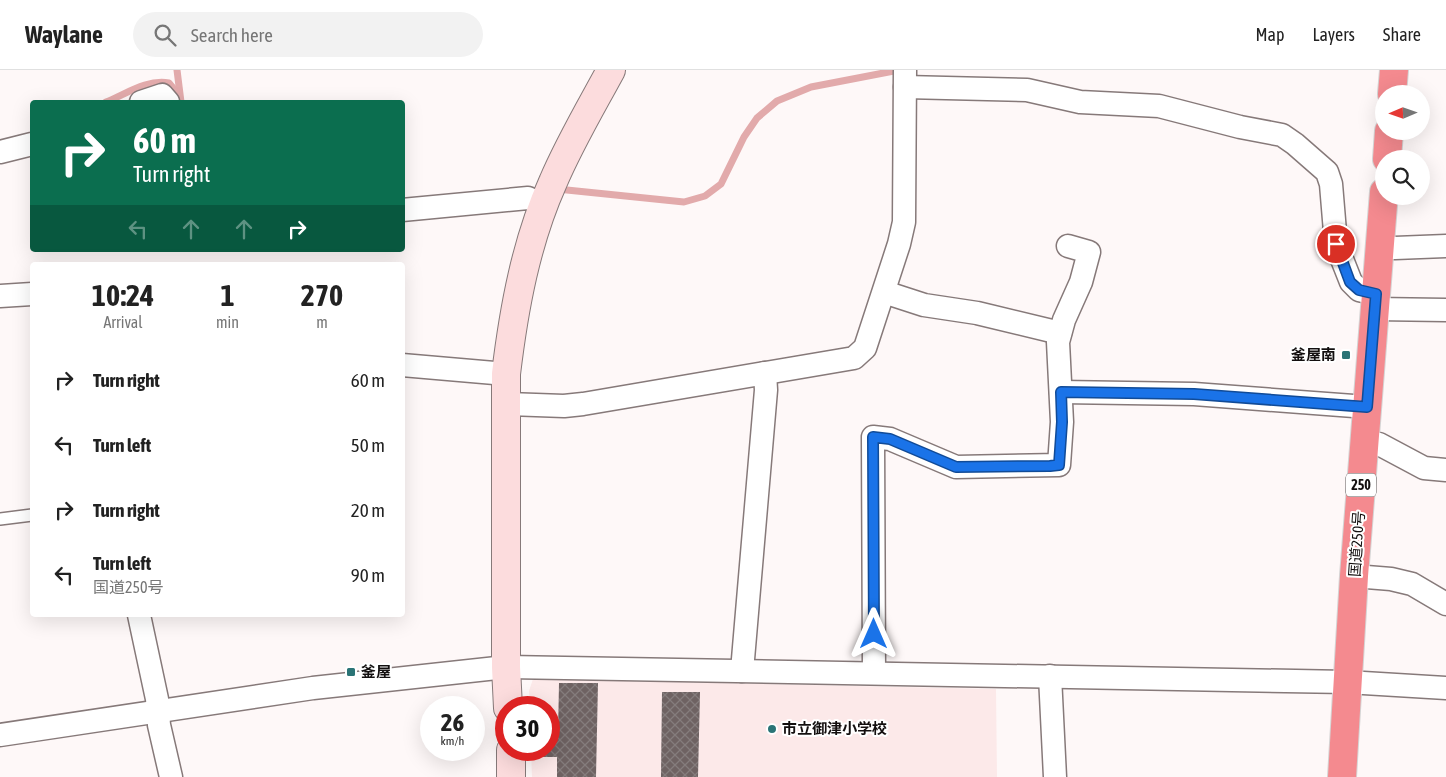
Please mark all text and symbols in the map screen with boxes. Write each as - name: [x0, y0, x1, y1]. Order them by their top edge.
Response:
- search box: [133, 12, 483, 57]
- text: Waylane: [25, 21, 103, 48]
- icon: search: [151, 21, 179, 49]
- text: Search here: [191, 24, 273, 46]
- text: Map: [1255, 24, 1284, 45]
- text: Layers: [1312, 24, 1355, 45]
- text: Share: [1383, 24, 1421, 45]
- north arrow: [1375, 85, 1430, 140]
- map controls: [1375, 85, 1430, 205]
- icon: right: [50, 120, 115, 185]
- text: 60 m: [133, 120, 196, 160]
- button: search: [1375, 150, 1430, 205]
- text: Turn right: [133, 161, 210, 187]
- icon: left: [124, 215, 152, 243]
- icon: ahead: [177, 215, 205, 243]
- icon: ahead: [230, 215, 258, 243]
- icon: right: [283, 215, 311, 243]
- pin: [1315, 223, 1357, 265]
- icon: arrive: [1322, 230, 1350, 258]
- text: 10:24: [92, 278, 154, 312]
- text: 1: [220, 278, 235, 312]
- text: 270: [301, 278, 343, 312]
- text: Arrival: [103, 313, 143, 331]
- text: min: [216, 313, 239, 331]
- text: m: [316, 313, 328, 331]
- place label: 釜屋南: [1291, 346, 1336, 363]
- marker: 釜屋南: [1340, 349, 1352, 361]
- icon: right: [50, 366, 78, 394]
- text: Turn right: [93, 369, 160, 391]
- text: 60 m: [351, 369, 385, 391]
- icon: left: [50, 431, 78, 459]
- text: Turn left: [93, 434, 151, 456]
- text: 50 m: [351, 434, 385, 456]
- road number: 250: [1346, 474, 1376, 496]
- icon: right: [50, 496, 78, 524]
- text: Turn right: [93, 499, 160, 521]
- text: 20 m: [351, 499, 385, 521]
- street label: 国道250号: [1346, 510, 1367, 578]
- text: Turn left: [93, 552, 151, 574]
- icon: left: [50, 561, 78, 589]
- text: 90 m: [351, 564, 385, 586]
- text: 国道250号: [93, 578, 164, 596]
- position arrow: [847, 607, 899, 659]
- place label: 釜屋: [361, 663, 391, 680]
- marker: 釜屋: [345, 666, 357, 678]
- speed limit sign: 30: [495, 696, 560, 761]
- text: 26: [441, 708, 464, 736]
- place label: 市立御津小学校: [782, 720, 887, 737]
- marker: 市立御津小学校: [766, 723, 778, 735]
- text: km/h: [441, 734, 464, 748]

